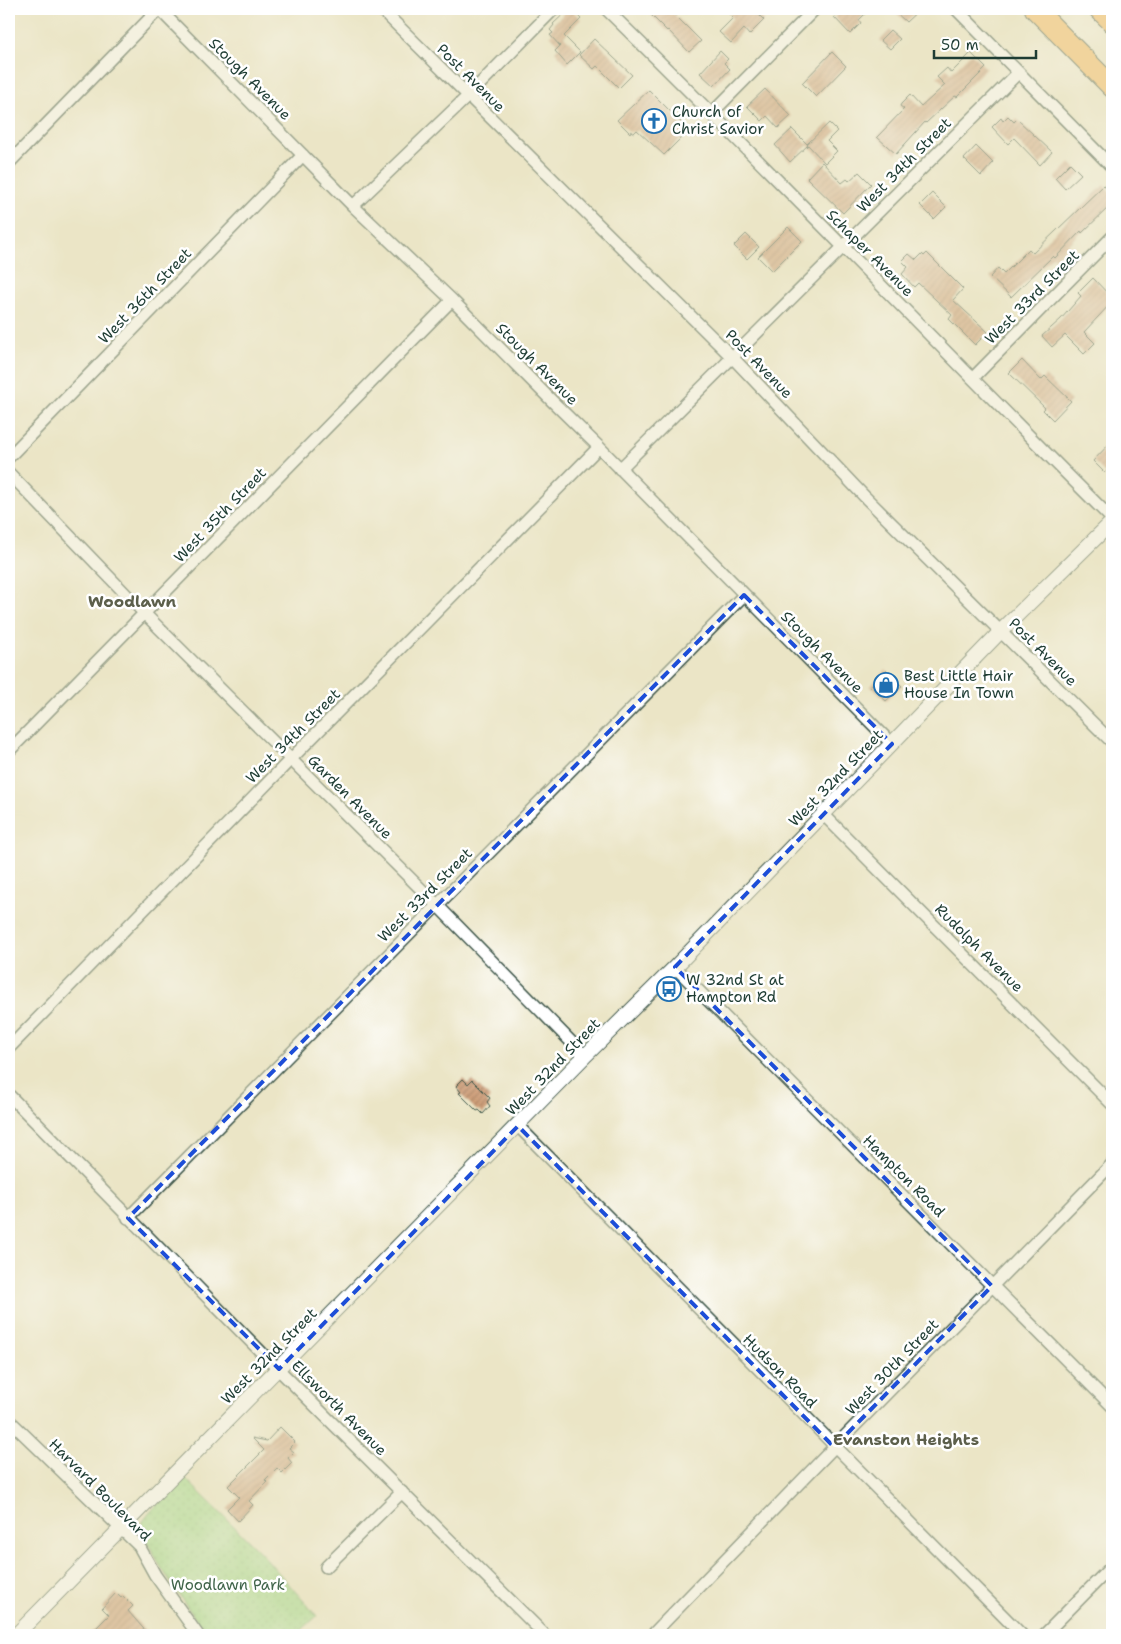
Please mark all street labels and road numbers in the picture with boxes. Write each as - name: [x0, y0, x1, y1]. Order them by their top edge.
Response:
- street label: Stough Avenue: [205, 34, 295, 124]
- street label: Post Avenue: [433, 40, 509, 116]
- street label: West 34th Street: [852, 113, 956, 217]
- street label: Schaper Avenue: [822, 205, 918, 301]
- street label: West 36th Street: [94, 244, 196, 348]
- street label: West 33rd Street: [980, 245, 1084, 349]
- street label: Stough Avenue: [492, 319, 582, 409]
- street label: Post Avenue: [721, 325, 797, 403]
- street label: West 35th Street: [169, 463, 271, 567]
- street label: Stough Avenue: [777, 607, 867, 697]
- street label: Post Avenue: [1005, 614, 1081, 690]
- street label: West 34th Street: [241, 684, 345, 788]
- street label: West 32nd Street: [784, 725, 888, 831]
- street label: Garden Avenue: [303, 750, 397, 844]
- street label: West 33rd Street: [373, 843, 477, 947]
- street label: Rudolph Avenue: [930, 899, 1028, 997]
- street label: West 32nd Street: [501, 1014, 605, 1120]
- street label: Hampton Road: [859, 1131, 950, 1222]
- street label: West 32nd Street: [217, 1304, 321, 1408]
- street label: West 30th Street: [841, 1315, 943, 1419]
- street label: Hudson Road: [739, 1330, 822, 1413]
- street label: Ellsworth Avenue: [287, 1356, 391, 1460]
- street label: Harvard Boulevard: [45, 1435, 156, 1546]

